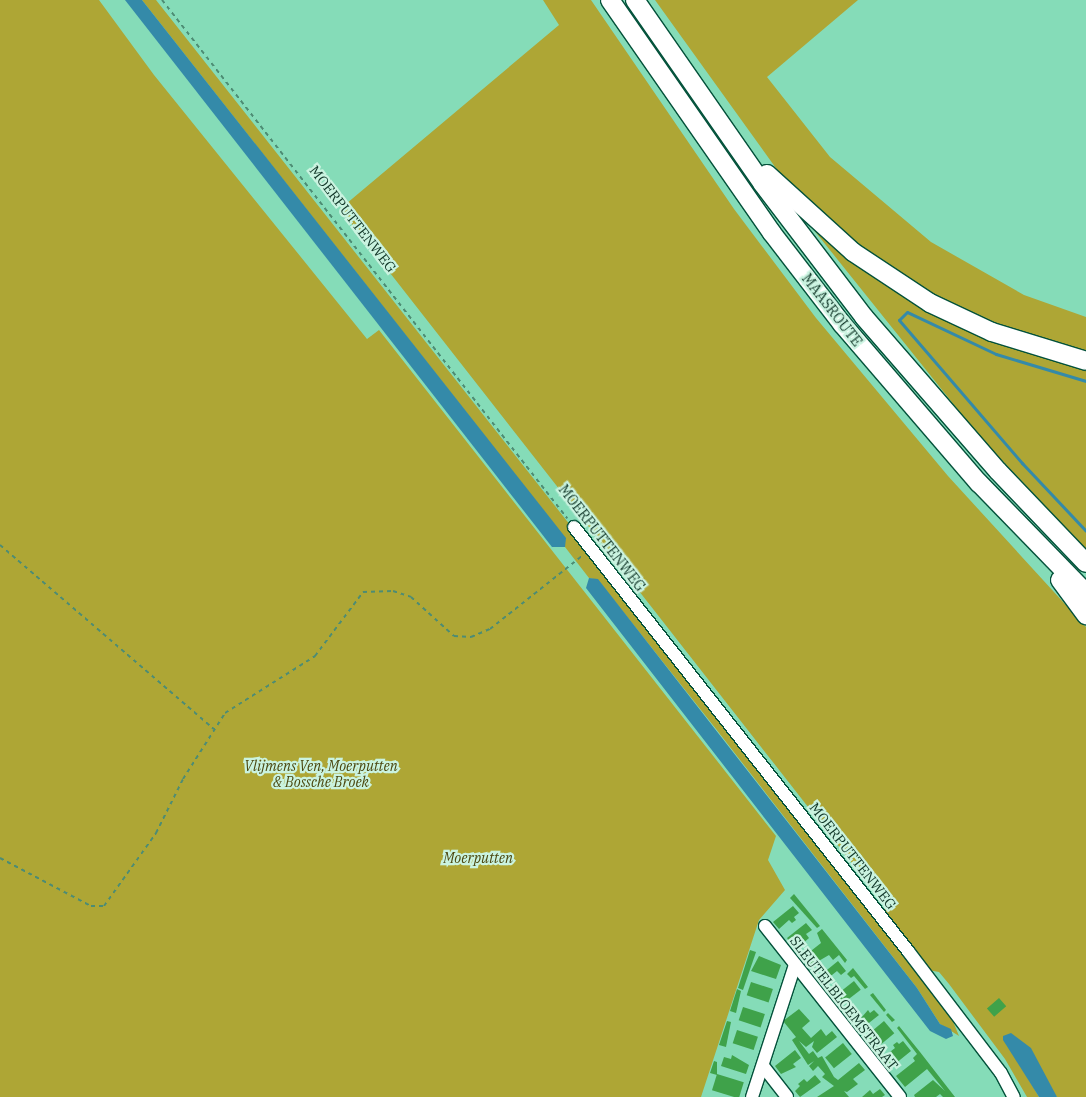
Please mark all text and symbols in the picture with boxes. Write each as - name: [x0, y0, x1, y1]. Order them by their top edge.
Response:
- street label: MOERPUTTENWEG: [306, 162, 400, 276]
- street label: MAASROUTE: [798, 270, 866, 350]
- street label: MOERPUTTENWEG: [555, 481, 649, 595]
- park label: Vlijmens Ven, Moerputten & Bossche Broek: [244, 758, 398, 790]
- street label: MOERPUTTENWEG: [806, 799, 900, 913]
- park label: Moerputten: [443, 850, 513, 866]
- street label: SLEUTELBLOEMSTRAAT: [786, 933, 902, 1073]

